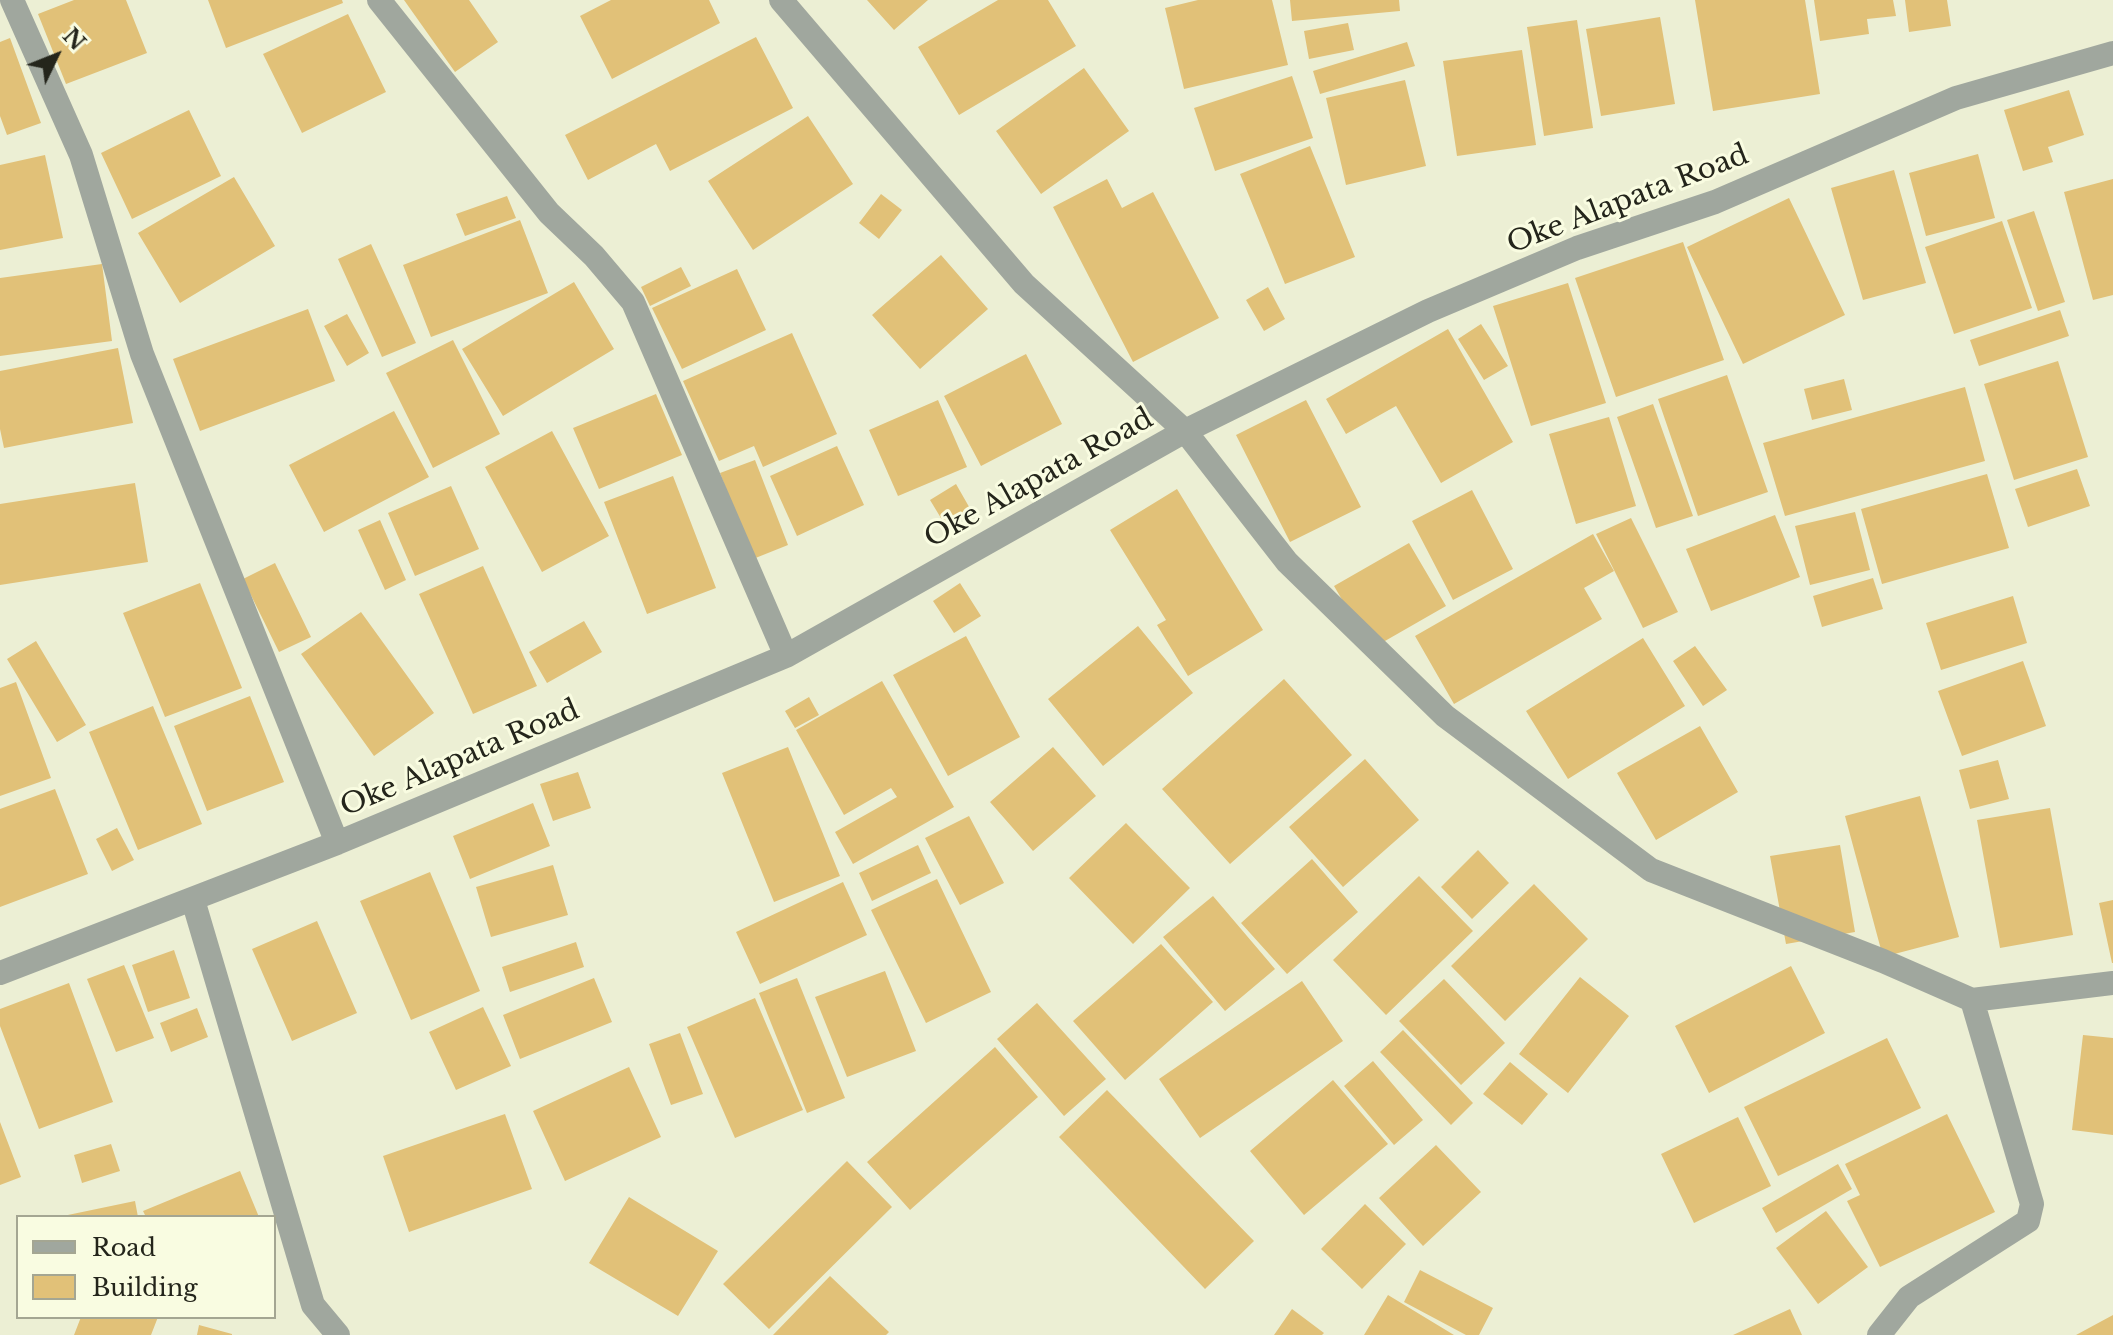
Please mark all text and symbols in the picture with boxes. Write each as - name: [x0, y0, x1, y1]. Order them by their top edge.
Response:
- north arrow: [16, 16, 96, 96]
- text: N: [57, 23, 91, 56]
- street label: Oke Alapata Road: [1503, 138, 1753, 262]
- street label: Oke Alapata Road: [919, 402, 1159, 556]
- street label: Oke Alapata Road: [336, 694, 584, 824]
- legend: [16, 1215, 276, 1319]
- text: Road: [92, 1233, 156, 1262]
- text: Building: [92, 1273, 198, 1302]

